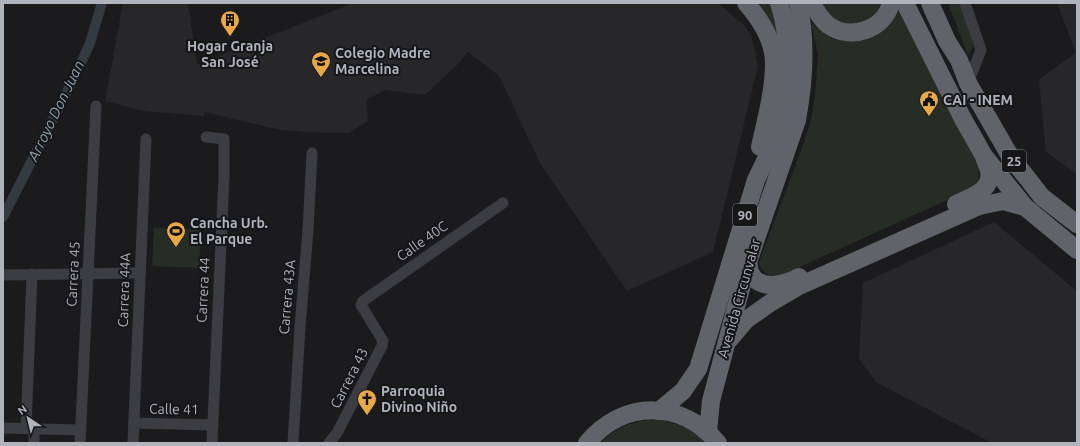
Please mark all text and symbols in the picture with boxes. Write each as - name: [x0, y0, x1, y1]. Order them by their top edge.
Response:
- building icon: Hogar Granja San José: [219, 9, 241, 37]
- place label: Hogar Granja San José: [187, 38, 273, 70]
- place label: Colegio Madre Marcelina: [335, 45, 431, 77]
- school or university icon: Colegio Madre Marcelina: [310, 50, 332, 78]
- water label: Arroyo Don Juan: [23, 58, 87, 165]
- public building icon: CAI - INEM: [918, 89, 940, 117]
- place label: CAI - INEM: [943, 92, 1013, 108]
- road number: 25: [1002, 150, 1026, 172]
- road number: 90: [733, 204, 757, 226]
- place label: Cancha Urb. El Parque: [190, 215, 268, 247]
- street label: Calle 40C: [393, 217, 451, 264]
- sports icon: Cancha Urb. El Parque: [165, 220, 187, 248]
- street label: Avenida Circunvalar: [714, 236, 764, 360]
- street label: Carrera 45: [63, 241, 83, 307]
- street label: Carrera 44A: [115, 252, 133, 328]
- street label: Carrera 44: [193, 257, 213, 323]
- street label: Carrera 43A: [276, 259, 298, 335]
- street label: Carrera 43: [327, 345, 371, 411]
- place label: Parroquia Divino Niño: [381, 383, 457, 415]
- church icon: Parroquia Divino Niño: [356, 388, 378, 416]
- north arrow: [8, 398, 48, 438]
- street label: Calle 41: [149, 401, 199, 417]
- text: N: [15, 403, 29, 417]

